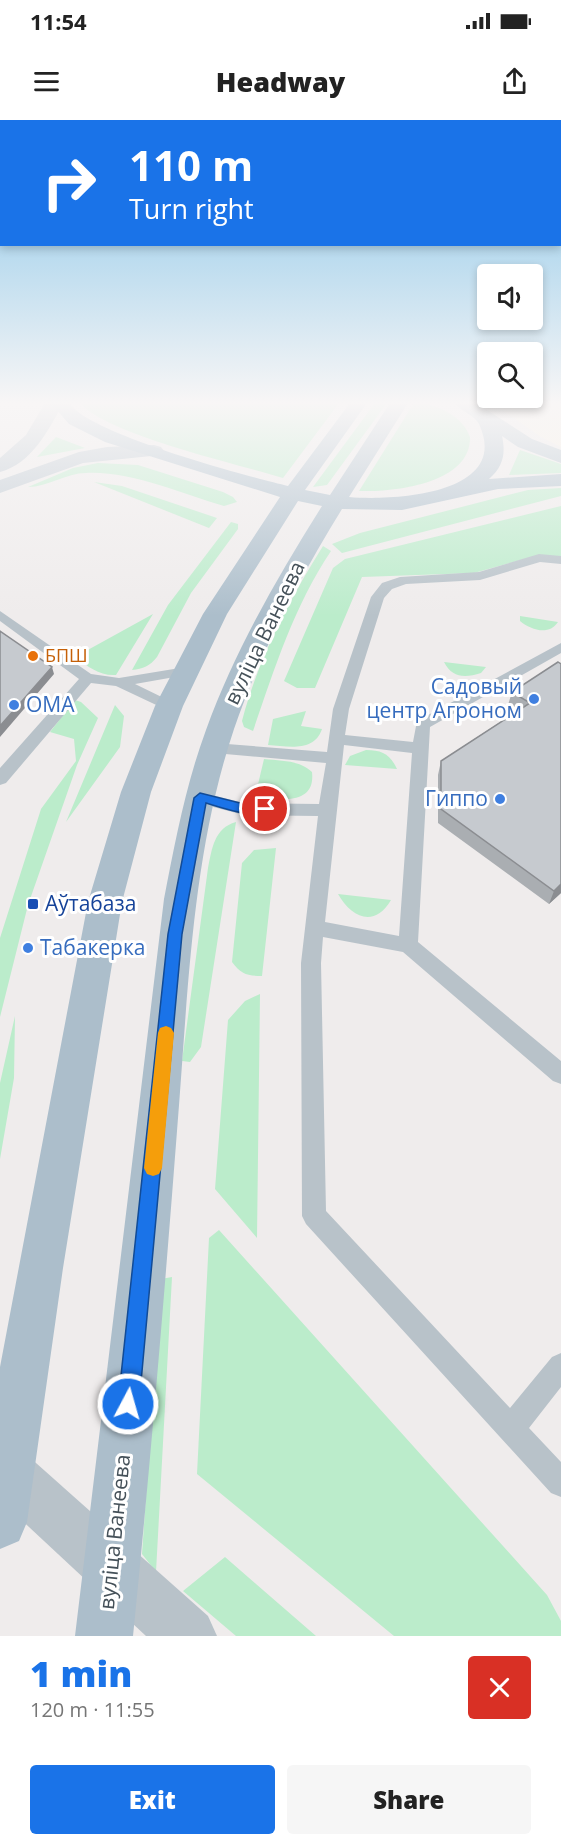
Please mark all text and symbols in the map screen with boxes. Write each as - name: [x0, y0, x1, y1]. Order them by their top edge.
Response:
- text: 11:54: [30, 6, 87, 36]
- text: Headway: [216, 63, 345, 100]
- icon: menu: [30, 65, 63, 98]
- icon: share: [498, 65, 531, 98]
- text: 110 m: [129, 136, 253, 193]
- icon: right: [30, 144, 108, 222]
- text: Turn right: [129, 190, 254, 227]
- map controls: [477, 264, 543, 408]
- button: sound: [477, 264, 543, 330]
- button: search: [477, 342, 543, 408]
- street label: вуліца Ванеева: [217, 556, 311, 709]
- place label: БПШ: [45, 643, 88, 667]
- marker: БПШ: [26, 649, 40, 663]
- place label: Садовый центр Агроном: [366, 672, 522, 724]
- place label: ОМА: [26, 690, 75, 718]
- marker: Садовый центр Агроном: [527, 692, 541, 706]
- marker: ОМА: [7, 698, 21, 712]
- pin: [239, 783, 290, 834]
- place label: Гиппо: [425, 784, 488, 812]
- icon: arrive: [248, 792, 281, 825]
- marker: Гиппо: [493, 792, 507, 806]
- place label: Аўтабаза: [45, 889, 136, 917]
- marker: Аўтабаза: [26, 897, 40, 911]
- place label: Табакерка: [40, 933, 145, 961]
- marker: Табакерка: [21, 941, 35, 955]
- position arrow: [96, 1372, 160, 1436]
- street label: вуліца Ванеева: [92, 1453, 136, 1611]
- text: 1 min: [30, 1649, 132, 1698]
- button: close: [468, 1656, 531, 1719]
- text: 120 m · 11:55: [30, 1696, 155, 1723]
- button: Exit: [30, 1765, 275, 1834]
- button: Share: [287, 1765, 531, 1834]

